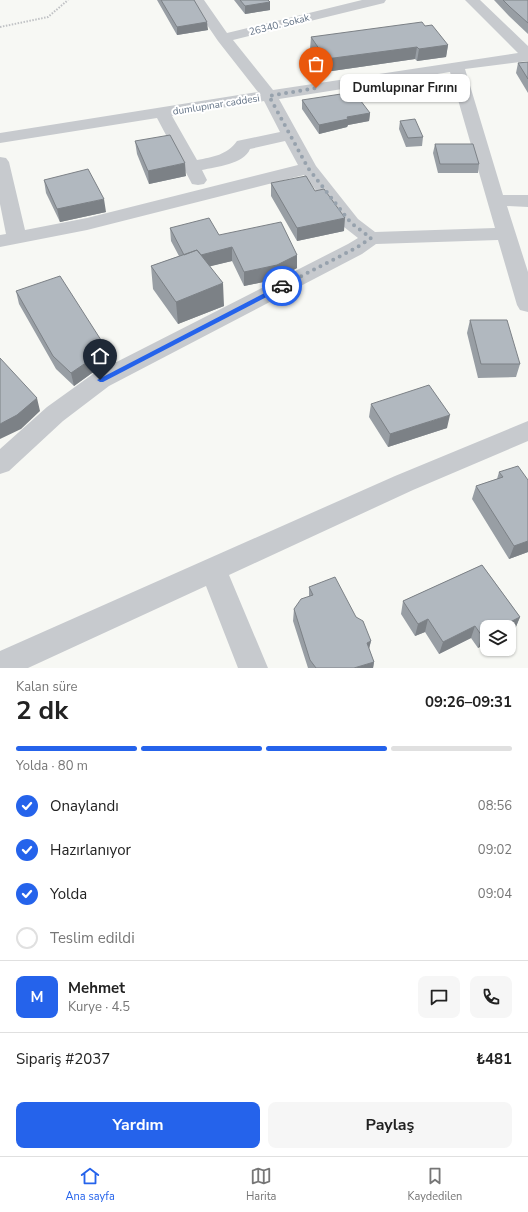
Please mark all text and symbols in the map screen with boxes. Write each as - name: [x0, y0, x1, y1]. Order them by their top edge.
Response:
- street label: 26340. Sokak: [248, 10, 312, 39]
- pin: [299, 47, 333, 88]
- icon: bag: [305, 53, 327, 75]
- callout: Dumlupınar Fırını: [340, 74, 470, 102]
- text: Dumlupınar Fırını: [353, 79, 457, 97]
- street label: dumlupınar caddesi: [172, 91, 261, 119]
- courier: [262, 266, 302, 306]
- icon: car: [271, 275, 293, 297]
- pin: [83, 339, 117, 380]
- icon: home: [89, 345, 111, 367]
- map controls: [480, 620, 516, 656]
- button: layers: [480, 620, 516, 656]
- text: Kalan süre: [16, 678, 78, 696]
- text: 09:26–09:31: [425, 692, 512, 712]
- text: 2 dk: [16, 693, 68, 728]
- text: Yolda · 80 m: [16, 757, 88, 775]
- icon: check: [16, 795, 38, 817]
- text: Onaylandı: [50, 796, 119, 816]
- text: 08:56: [478, 797, 512, 815]
- icon: check: [16, 839, 38, 861]
- text: Hazırlanıyor: [50, 840, 131, 860]
- text: 09:02: [478, 841, 512, 859]
- icon: check: [16, 883, 38, 905]
- text: Yolda: [50, 884, 87, 904]
- text: 09:04: [478, 885, 512, 903]
- text: Teslim edildi: [50, 928, 135, 948]
- button: chat: [418, 976, 460, 1018]
- button: phone: [470, 976, 512, 1018]
- text: Mehmet: [68, 978, 125, 998]
- text: M: [30, 987, 44, 1007]
- text: Kurye · 4.5: [68, 998, 130, 1016]
- text: Sipariş #2037: [16, 1049, 110, 1069]
- text: ₺481: [476, 1049, 512, 1069]
- button: Yardım: [16, 1102, 260, 1148]
- button: Paylaş: [268, 1102, 512, 1148]
- tab: Ana sayfa: [66, 1165, 115, 1204]
- tab: Harita: [246, 1165, 276, 1204]
- tab: Kaydedilen: [408, 1165, 462, 1204]

